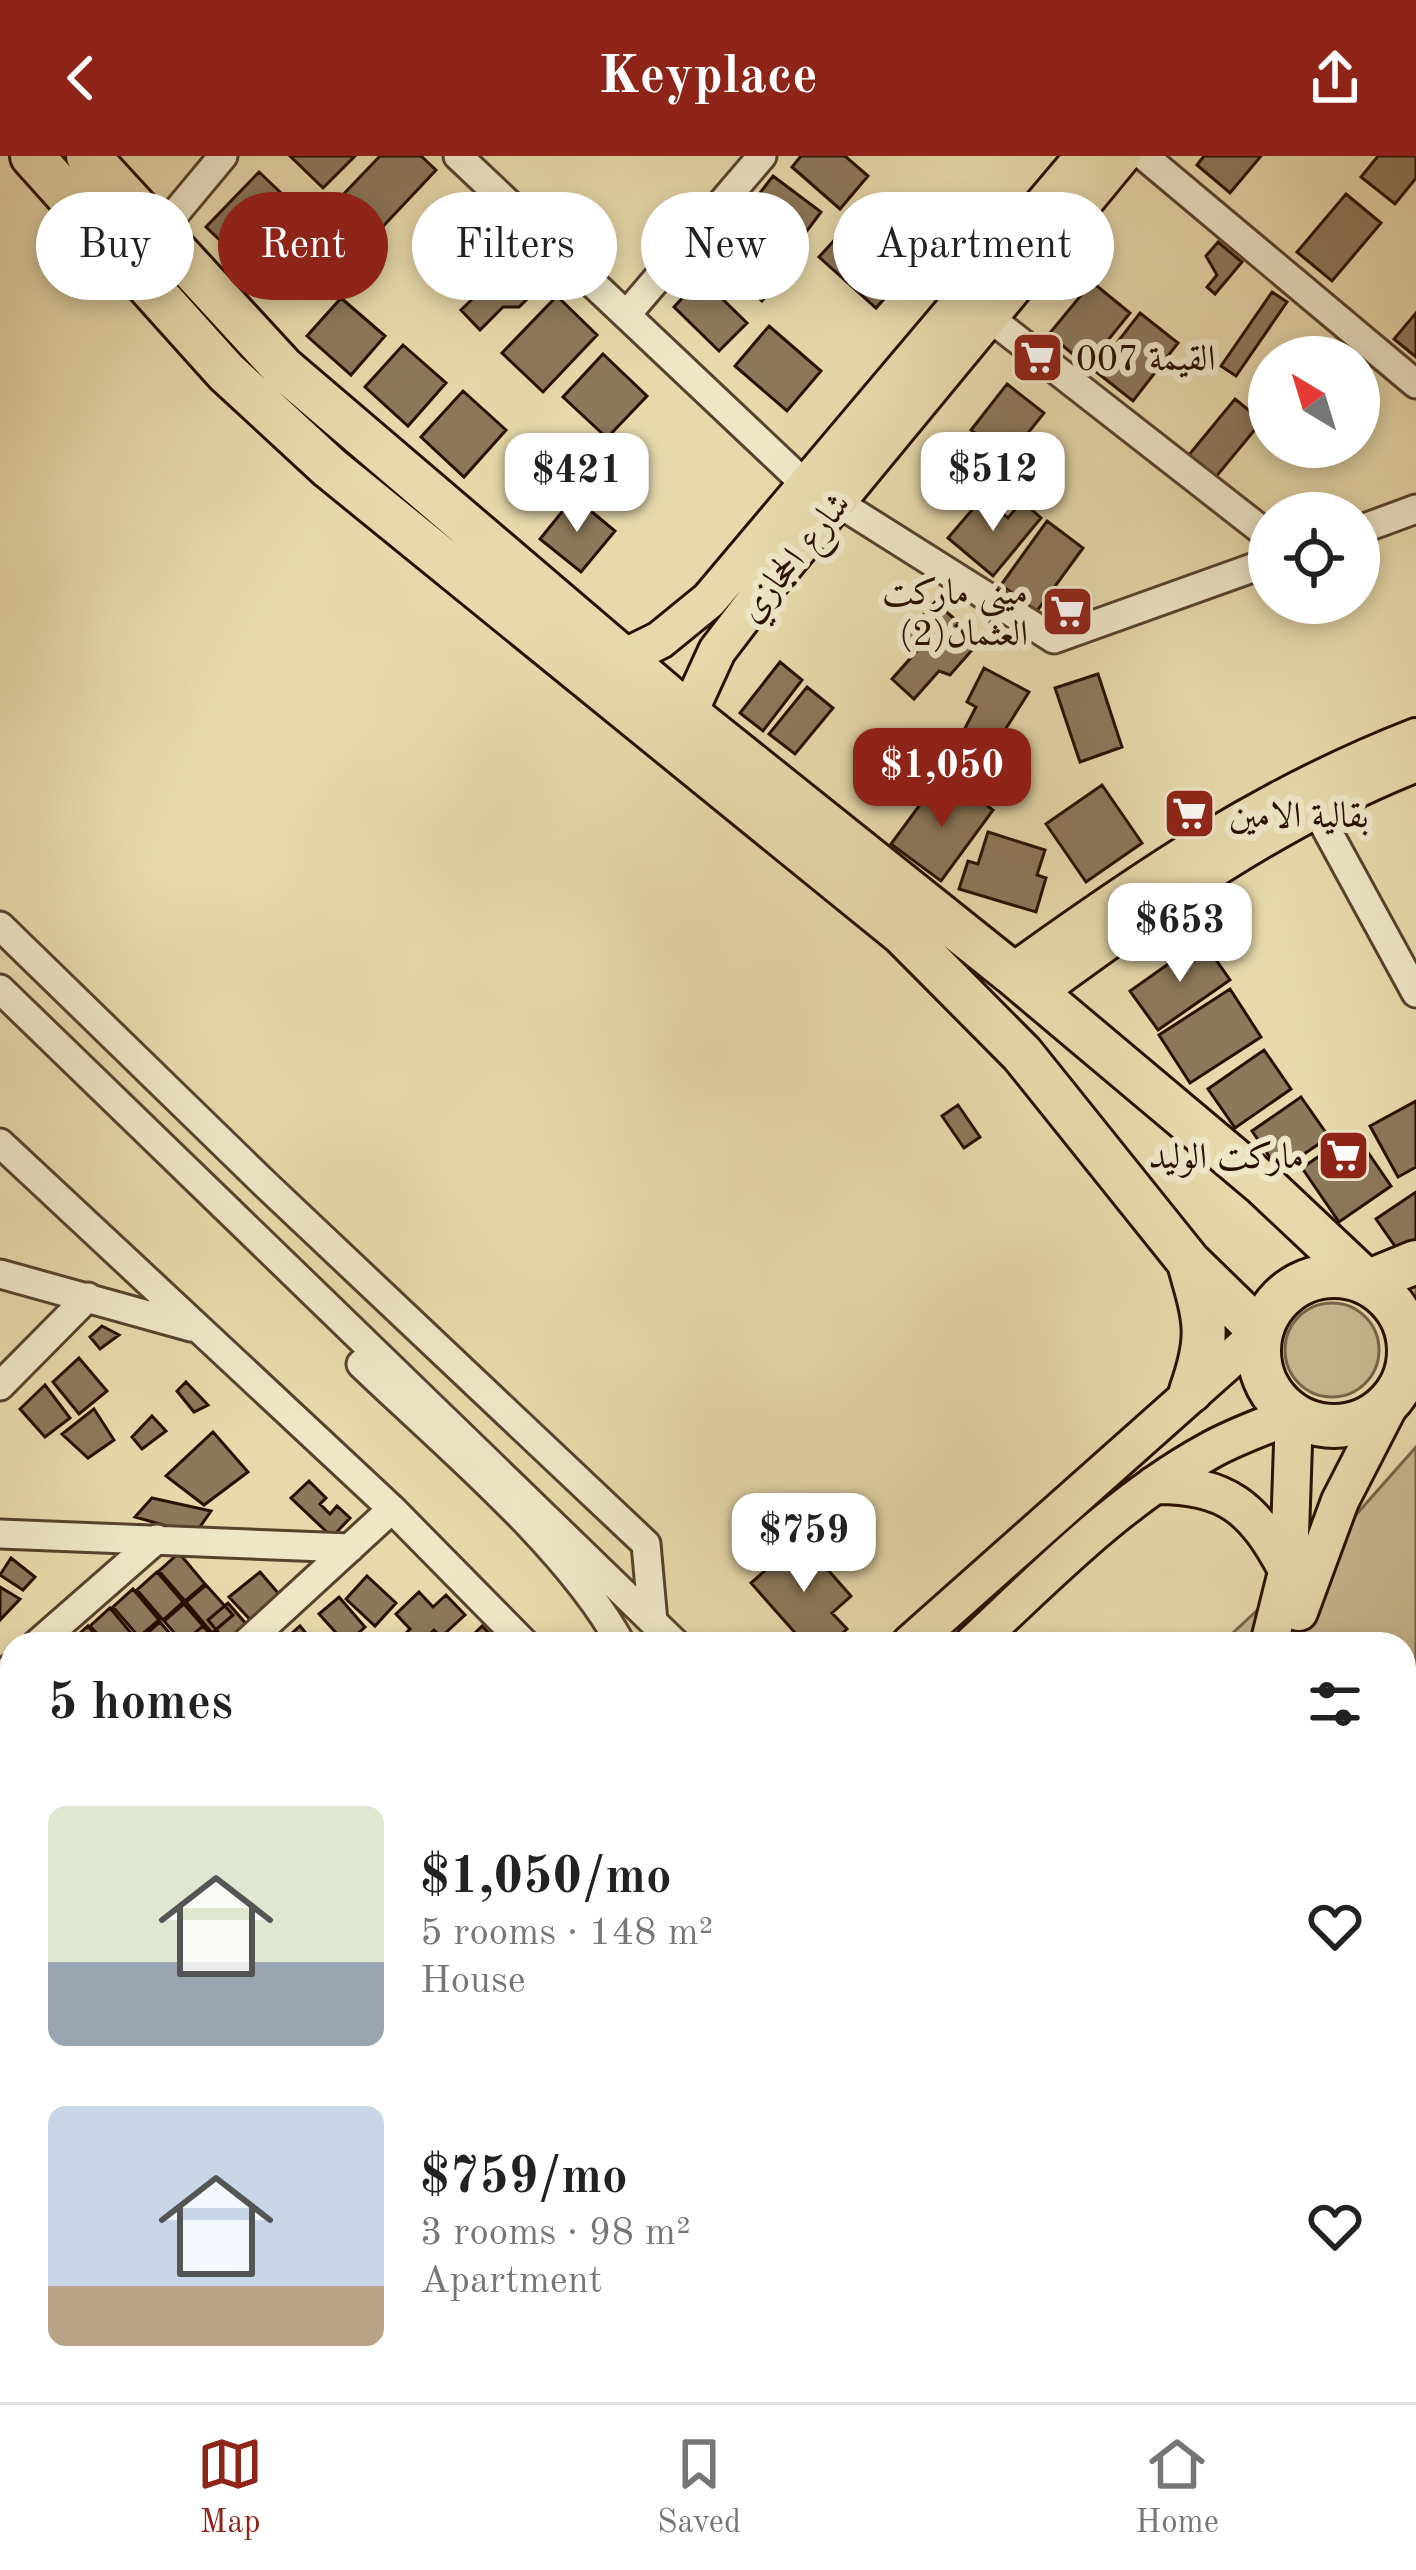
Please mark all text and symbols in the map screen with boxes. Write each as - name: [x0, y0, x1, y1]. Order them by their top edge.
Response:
- icon: back: [48, 45, 114, 111]
- icon: share: [1302, 45, 1368, 111]
- text: Keyplace: [598, 51, 818, 105]
- chip: Buy: [36, 192, 194, 300]
- chip: Rent: [218, 192, 388, 300]
- chip: Filters: [412, 192, 617, 300]
- chip: New: [641, 192, 809, 300]
- chip: Apartment: [833, 192, 1114, 300]
- supermarket icon: القيمة 007: [1009, 329, 1065, 385]
- north arrow: [1248, 336, 1380, 468]
- map controls: [1248, 336, 1380, 624]
- place label: القيمة 007: [1076, 343, 1216, 379]
- pin: $512: [922, 432, 1064, 534]
- pin: $421: [506, 433, 648, 535]
- text: $512: [948, 451, 1038, 490]
- text: $421: [532, 452, 622, 491]
- street label: شارع الحجازي: [733, 486, 866, 636]
- button: locate: [1248, 492, 1380, 624]
- place label: ميني ماركت العثمان(2): [882, 576, 1028, 654]
- supermarket icon: ميني ماركت العثمان(2): [1039, 584, 1095, 640]
- pin: $1,050: [844, 728, 1040, 830]
- text: $1,050: [880, 747, 1004, 786]
- supermarket icon: بقالية الامين: [1162, 786, 1218, 842]
- place label: بقالية الامين: [1229, 800, 1369, 836]
- pin: $653: [1109, 883, 1251, 985]
- text: $653: [1135, 902, 1225, 941]
- supermarket icon: ماركت الوليد: [1315, 1127, 1371, 1183]
- place label: ماركت الوليد: [1148, 1140, 1304, 1178]
- pin: $759: [733, 1493, 875, 1595]
- text: $759: [759, 1512, 849, 1551]
- icon: filters: [1302, 1671, 1368, 1737]
- text: 5 homes: [48, 1679, 233, 1730]
- text: $1,050/mo: [420, 1853, 672, 1904]
- icon: home: [144, 1854, 288, 1998]
- icon: heart: [1302, 1893, 1368, 1959]
- text: 5 rooms · 148 m²: [420, 1914, 713, 1953]
- text: House: [420, 1962, 526, 2001]
- text: $759/mo: [420, 2153, 628, 2204]
- icon: home: [144, 2154, 288, 2298]
- icon: heart: [1302, 2193, 1368, 2259]
- text: 3 rooms · 98 m²: [420, 2214, 691, 2253]
- text: Apartment: [420, 2262, 603, 2301]
- tab: Map: [197, 2431, 263, 2544]
- tab: Saved: [657, 2431, 741, 2544]
- tab: Home: [1135, 2431, 1219, 2544]

